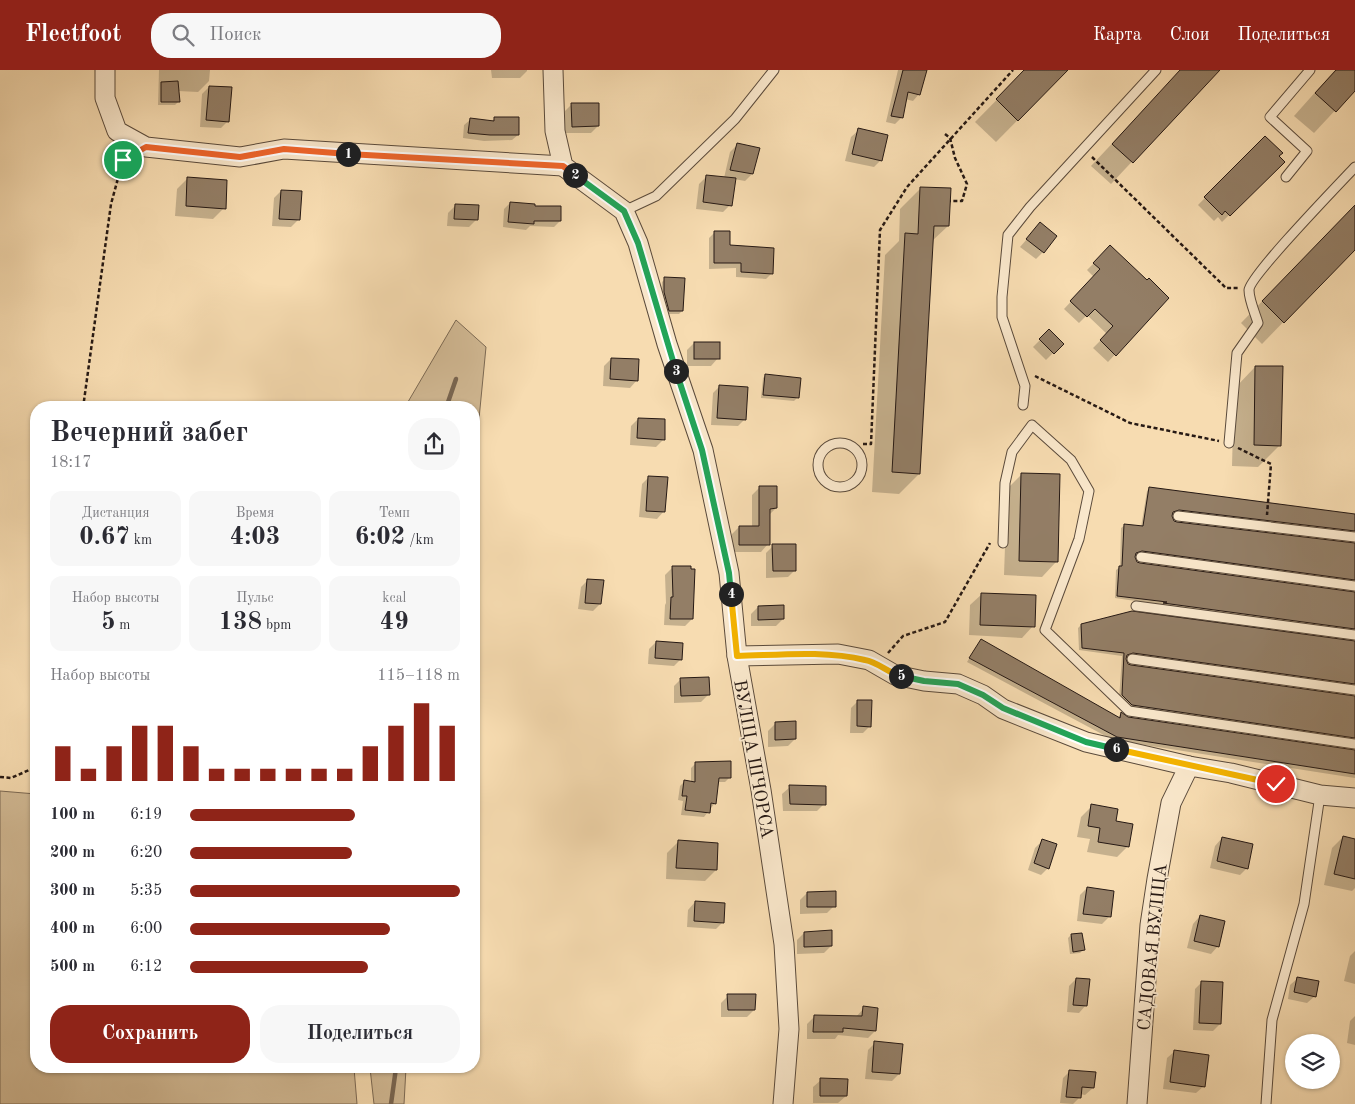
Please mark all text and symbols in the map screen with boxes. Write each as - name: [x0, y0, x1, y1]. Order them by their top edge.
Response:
- search box: [151, 13, 501, 58]
- icon: search: [169, 21, 197, 49]
- text: Fleetfoot: [25, 23, 121, 47]
- text: Поиск: [209, 26, 262, 45]
- text: Карта: [1093, 26, 1142, 44]
- text: Слои: [1170, 26, 1209, 44]
- text: Поделиться: [1237, 26, 1330, 44]
- pin: [102, 139, 144, 181]
- pin: 1: [336, 142, 360, 166]
- icon: arrive: [109, 146, 137, 174]
- text: 1: [344, 147, 353, 161]
- pin: 2: [562, 162, 588, 188]
- text: 2: [571, 168, 580, 182]
- pin: 3: [664, 358, 688, 384]
- text: 3: [672, 364, 681, 378]
- button: share: [408, 418, 460, 470]
- text: Вечерний забег: [50, 420, 248, 448]
- text: 18:17: [50, 455, 92, 471]
- text: Дистанция: [82, 506, 150, 520]
- text: Время: [236, 506, 274, 520]
- text: Темп: [379, 506, 410, 520]
- text: 0.67: [79, 525, 130, 550]
- text: 4:03: [230, 525, 280, 550]
- text: 6:02: [355, 525, 405, 550]
- text: km: [130, 533, 152, 547]
- text: /km: [405, 533, 434, 547]
- pin: 4: [718, 582, 744, 606]
- text: 4: [727, 587, 736, 601]
- text: Набор высоты: [72, 591, 160, 605]
- text: Пульс: [236, 591, 274, 605]
- text: kcal: [382, 591, 406, 605]
- text: 5: [101, 610, 115, 635]
- text: 138: [219, 610, 262, 635]
- text: 49: [380, 610, 409, 635]
- text: m: [115, 618, 130, 632]
- text: bpm: [262, 618, 291, 632]
- pin: 5: [888, 664, 914, 688]
- text: Набор высоты: [50, 668, 150, 684]
- text: 115–118 m: [377, 668, 460, 684]
- text: 5: [897, 669, 906, 683]
- street label: ВУЛІЦА ШЧОРСА: [730, 678, 776, 840]
- pin: 6: [1104, 736, 1128, 762]
- text: 6: [1112, 742, 1121, 756]
- pin: [1255, 763, 1297, 805]
- icon: check: [1262, 770, 1290, 798]
- text: 100 m: [50, 807, 95, 823]
- text: 6:19: [130, 807, 162, 823]
- text: 200 m: [50, 845, 95, 861]
- text: 6:20: [130, 845, 162, 861]
- street label: САДОВАЯ ВУЛІЦА: [1135, 862, 1171, 1032]
- text: 300 m: [50, 883, 95, 899]
- text: 5:35: [130, 883, 162, 899]
- text: 400 m: [50, 921, 95, 937]
- text: 6:00: [130, 921, 162, 937]
- text: 500 m: [50, 959, 95, 975]
- text: 6:12: [130, 959, 162, 975]
- button: Сохранить: [50, 1005, 250, 1063]
- button: Поделиться: [260, 1005, 460, 1063]
- map controls: [1285, 1034, 1340, 1089]
- button: layers: [1285, 1034, 1340, 1089]

